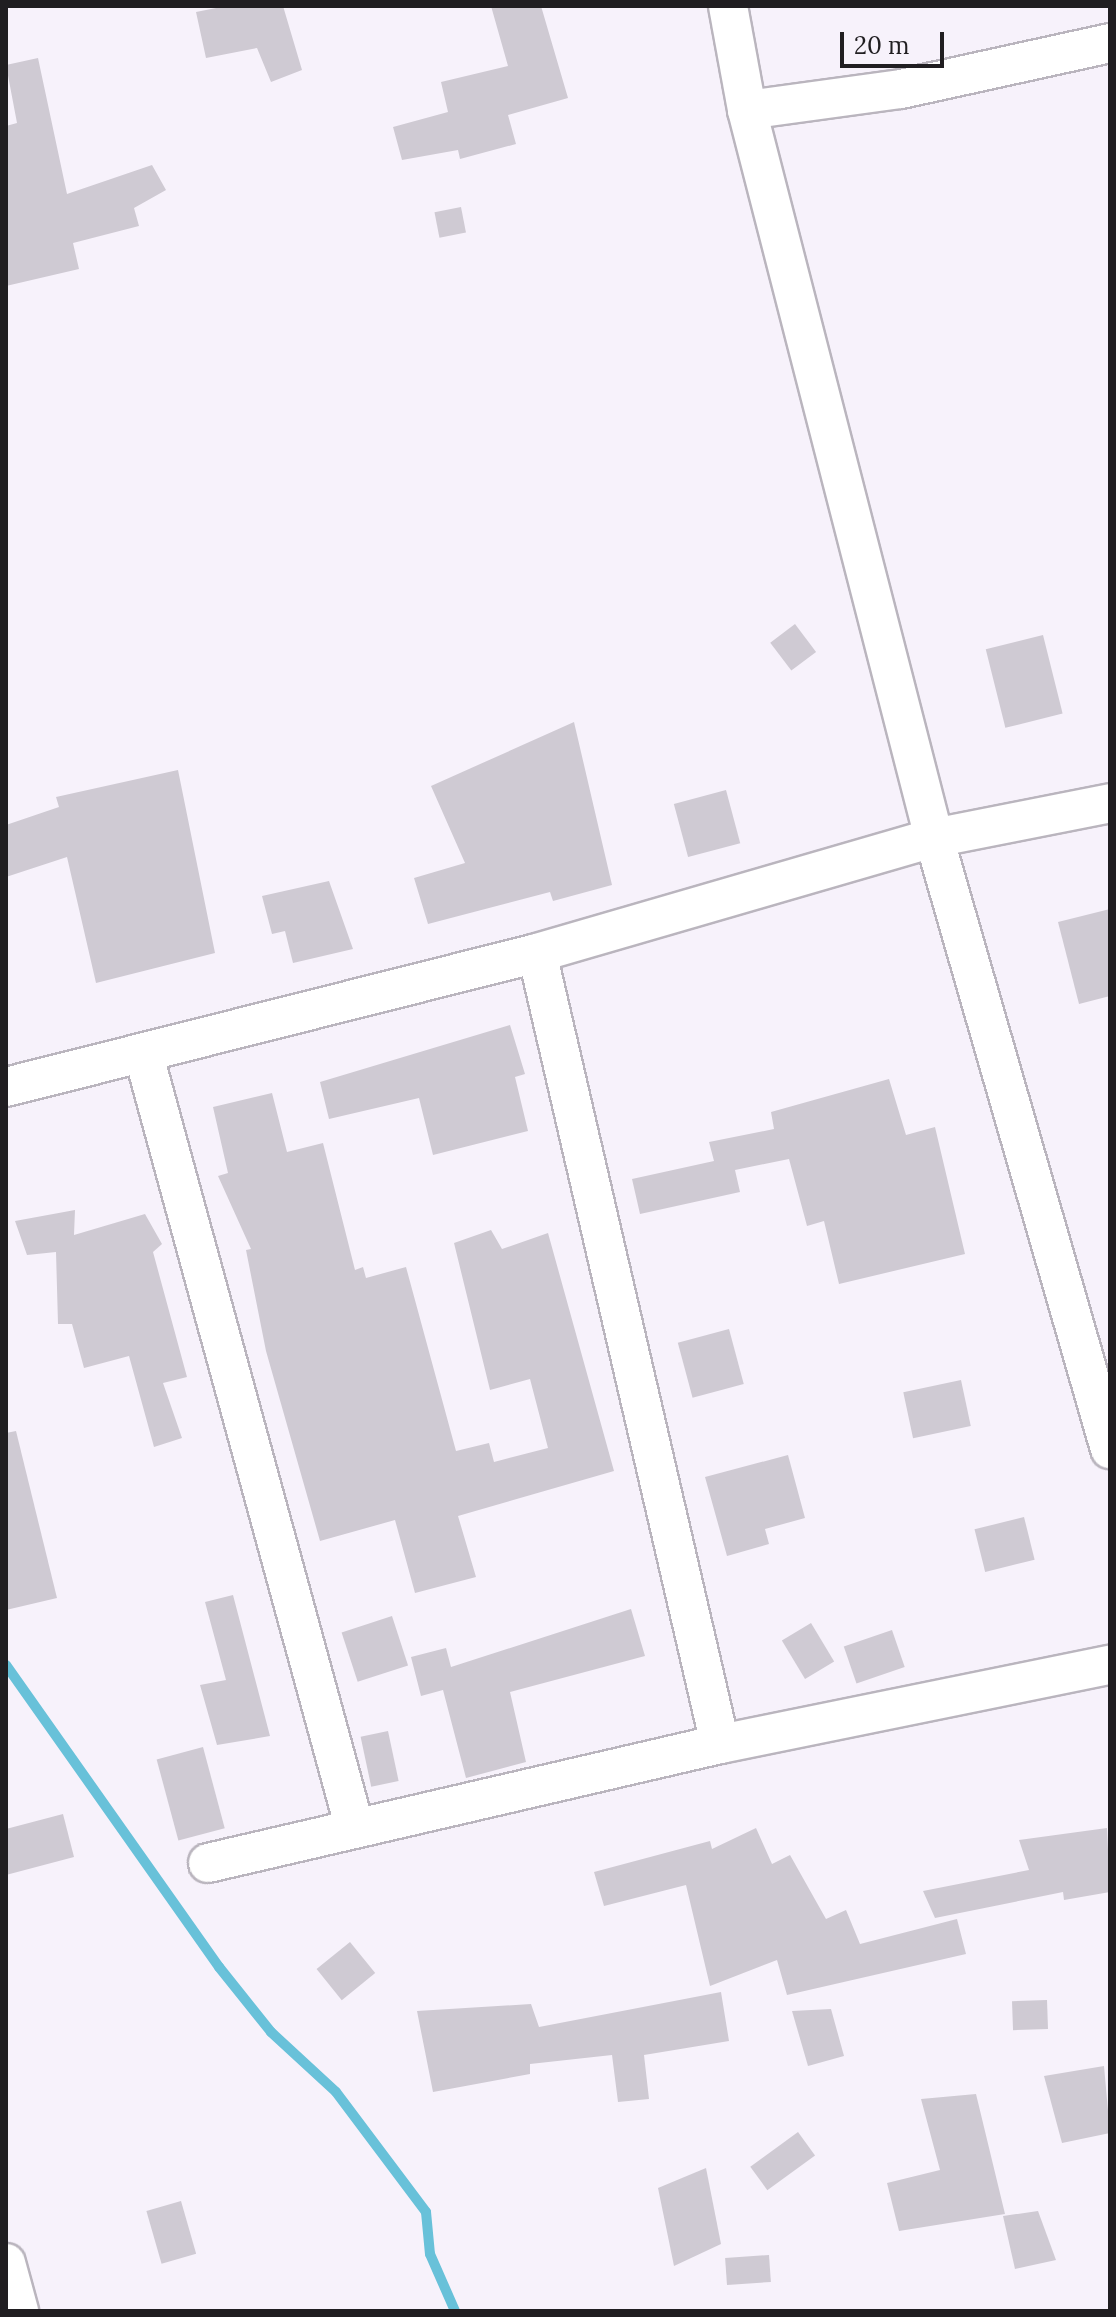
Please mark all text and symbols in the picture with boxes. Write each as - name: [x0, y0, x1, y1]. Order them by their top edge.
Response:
- scale bar: [844, 16, 948, 66]
- text: 20 m: [854, 30, 910, 61]

